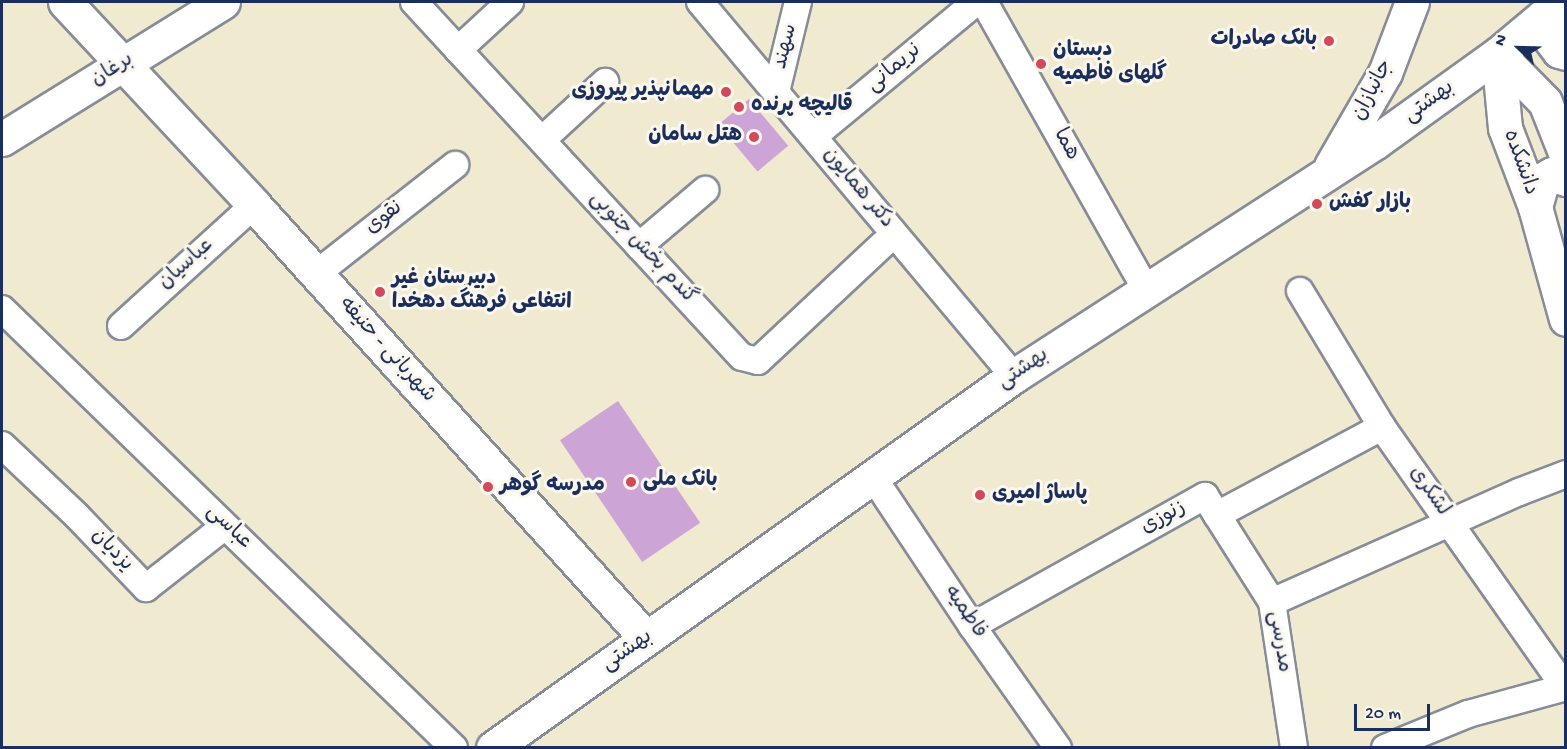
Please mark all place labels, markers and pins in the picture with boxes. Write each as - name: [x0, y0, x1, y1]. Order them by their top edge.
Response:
- place label: بانک صادرات: [1210, 28, 1317, 54]
- marker: بانک صادرات: [1322, 34, 1336, 48]
- place label: دبستان گلهای فاطمیه: [1053, 39, 1167, 89]
- marker: دبستان گلهای فاطمیه: [1034, 57, 1048, 71]
- place label: مهمانپذیر پیروزی: [571, 79, 714, 105]
- marker: مهمانپذیر پیروزی: [719, 85, 733, 99]
- place label: قالیچه پرنده: [751, 94, 853, 120]
- marker: قالیچه پرنده: [732, 100, 746, 114]
- place label: هتل سامان: [648, 124, 742, 150]
- marker: هتل سامان: [747, 130, 761, 144]
- place label: بازار کفش: [1329, 191, 1411, 217]
- marker: بازار کفش: [1310, 197, 1324, 211]
- place label: دبیرستان غیر انتفاعی فرهنگ دهخدا: [392, 267, 572, 317]
- marker: دبیرستان غیر انتفاعی فرهنگ دهخدا: [373, 285, 387, 299]
- place label: بانک ملی: [643, 469, 718, 495]
- place label: مدرسه گوهر: [500, 474, 605, 500]
- marker: بانک ملی: [624, 475, 638, 489]
- marker: مدرسه گوهر: [481, 480, 495, 494]
- place label: پاساژ امیری: [992, 482, 1087, 508]
- marker: پاساژ امیری: [973, 488, 987, 502]

